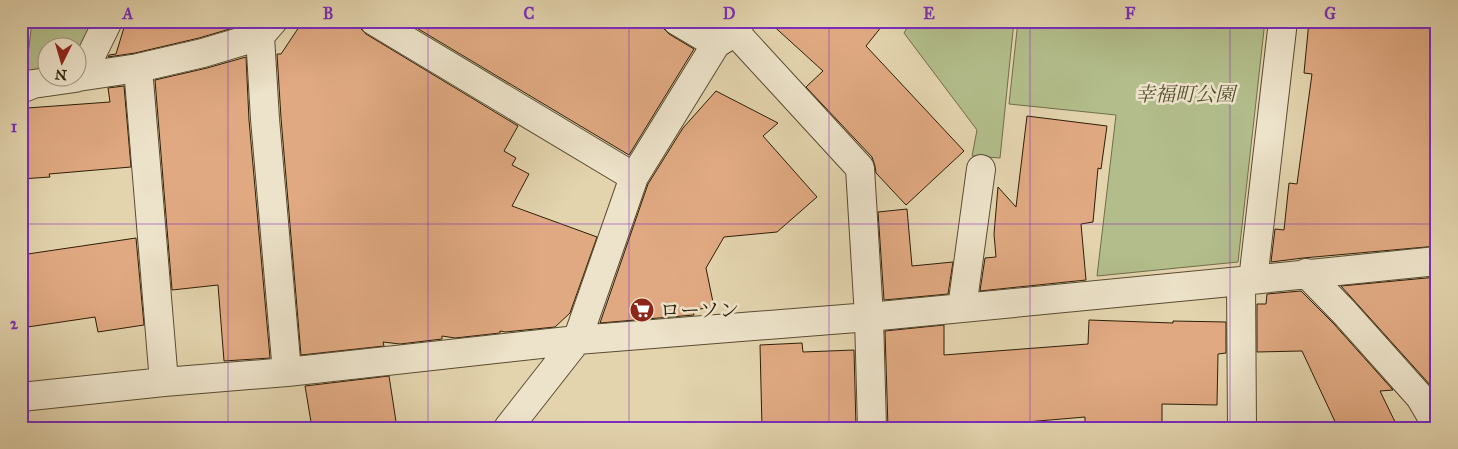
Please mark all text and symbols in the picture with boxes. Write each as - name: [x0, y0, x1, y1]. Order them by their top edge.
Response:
- text: A: [122, 4, 134, 23]
- text: B: [323, 4, 333, 23]
- text: C: [524, 4, 535, 23]
- text: D: [723, 4, 736, 23]
- text: E: [923, 4, 935, 23]
- text: F: [1125, 4, 1136, 23]
- text: G: [1324, 4, 1336, 23]
- north arrow: [38, 38, 88, 88]
- text: N: [54, 65, 68, 83]
- park label: 幸福町公園: [1135, 82, 1238, 106]
- text: 1: [11, 117, 18, 136]
- supermarket icon: ローソン: [629, 297, 655, 323]
- place label: ローソン: [660, 298, 739, 322]
- text: 2: [10, 314, 19, 333]

